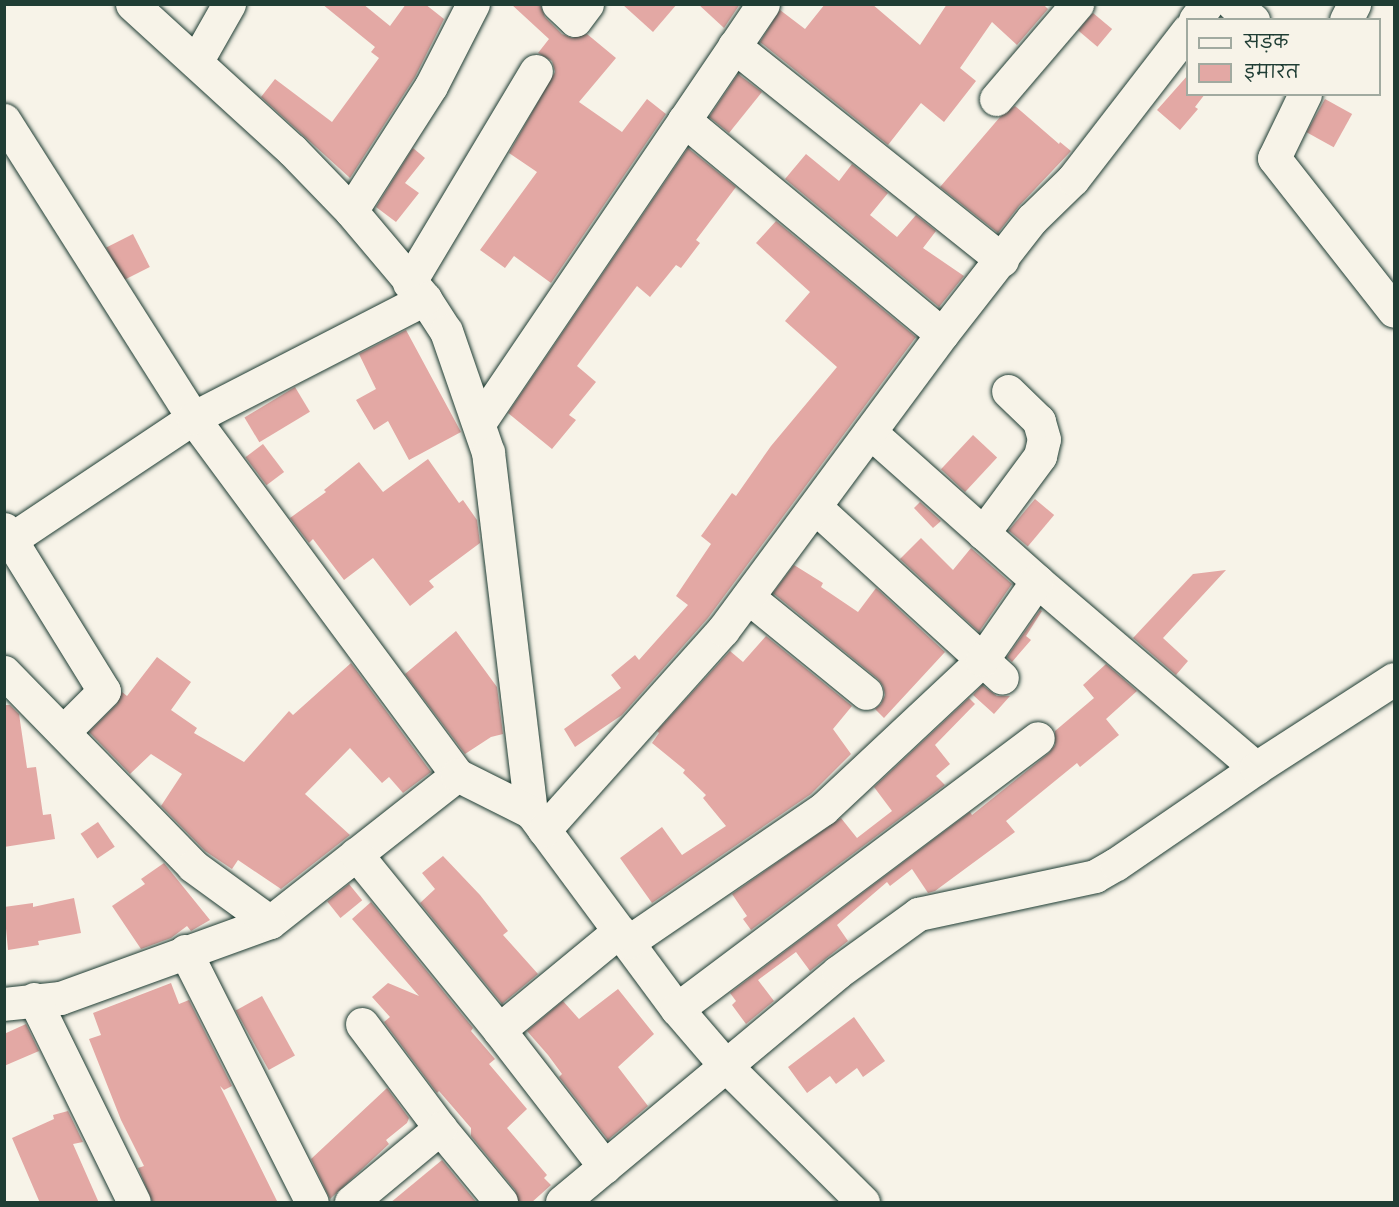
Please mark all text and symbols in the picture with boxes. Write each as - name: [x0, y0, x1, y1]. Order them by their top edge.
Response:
- legend: [1186, 18, 1381, 96]
- text: सड़क: [1244, 32, 1288, 53]
- text: इमारत: [1244, 62, 1299, 83]

